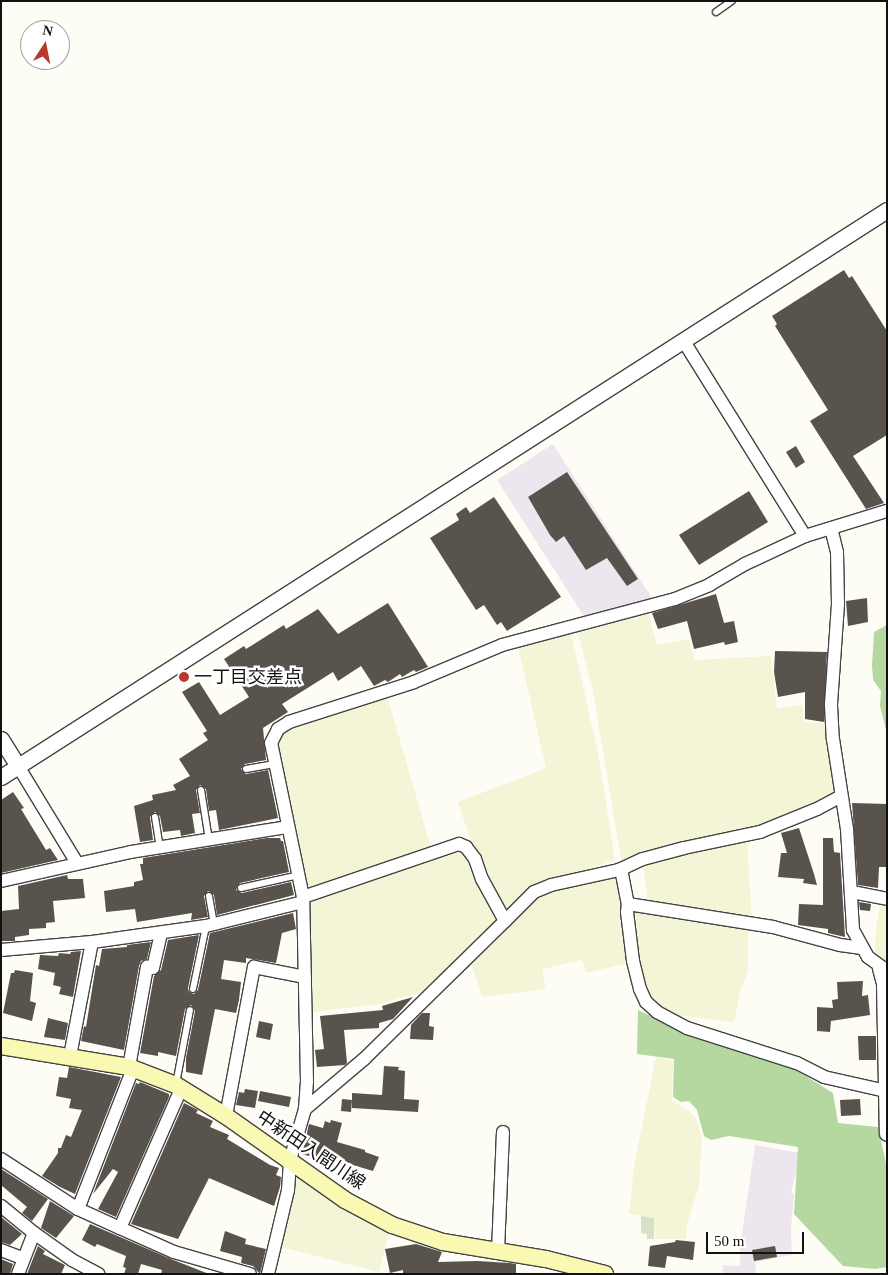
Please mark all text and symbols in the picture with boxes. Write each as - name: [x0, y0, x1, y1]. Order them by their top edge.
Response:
- north arrow: [20, 20, 70, 70]
- text: N: [41, 22, 54, 39]
- place label: 一丁目交差点: [194, 666, 302, 688]
- marker: 一丁目交差点: [178, 671, 190, 683]
- street label: 中新田入間川線: [253, 1106, 369, 1194]
- scale bar: [708, 1222, 806, 1254]
- text: 50 m: [714, 1233, 744, 1249]

